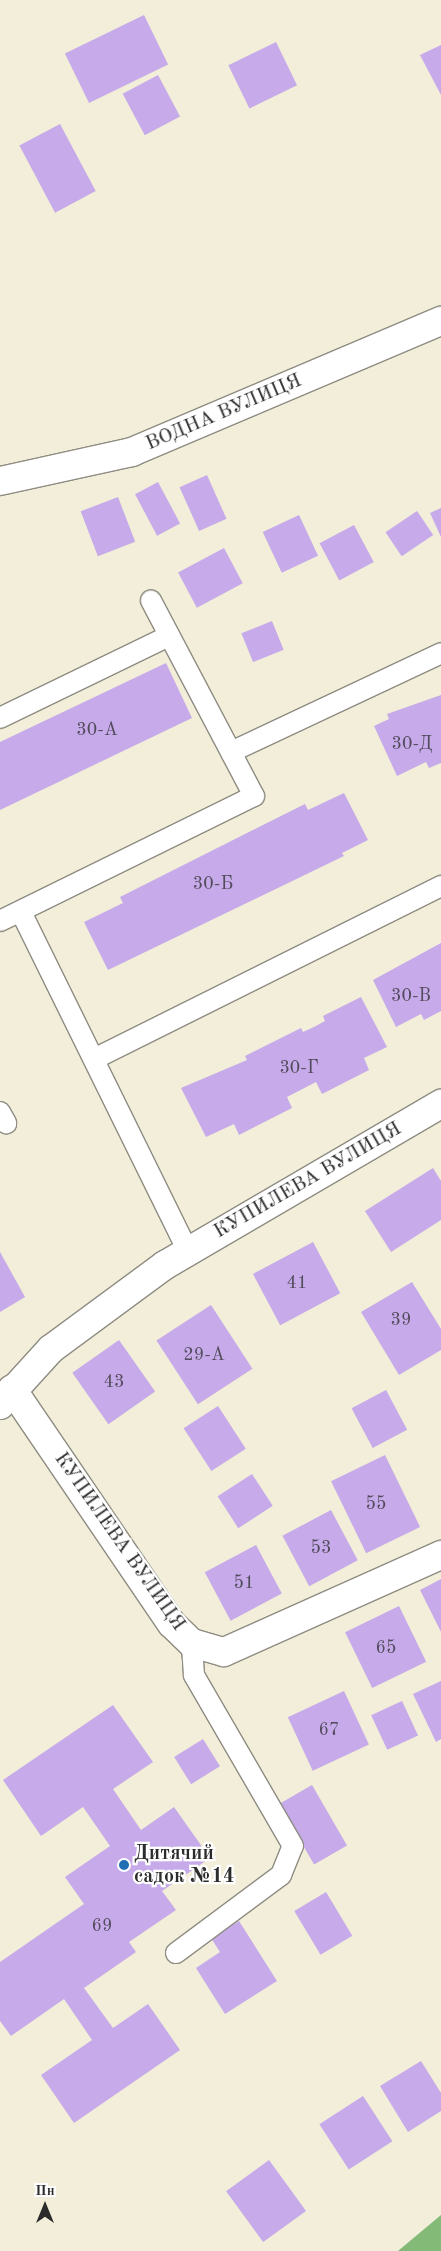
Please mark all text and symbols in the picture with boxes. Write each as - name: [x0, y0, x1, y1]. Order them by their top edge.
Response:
- street label: ВОДНА ВУЛИЦЯ: [142, 369, 306, 457]
- house number: 30-А: [76, 719, 118, 741]
- house number: 30-Д: [392, 733, 432, 755]
- house number: 30-Б: [193, 873, 233, 895]
- house number: 30-В: [391, 985, 431, 1007]
- house number: 30-Г: [279, 1057, 319, 1079]
- street label: КУПИЛЕВА ВУЛИЦЯ: [210, 1117, 406, 1245]
- house number: 41: [287, 1272, 307, 1294]
- house number: 39: [391, 1309, 411, 1331]
- house number: 29-А: [183, 1344, 225, 1366]
- house number: 43: [104, 1371, 124, 1393]
- street label: КУПИЛЕВА ВУЛИЦЯ: [48, 1448, 190, 1636]
- house number: 55: [366, 1493, 386, 1515]
- house number: 53: [311, 1537, 331, 1559]
- house number: 51: [234, 1572, 254, 1594]
- house number: 65: [376, 1637, 396, 1659]
- house number: 67: [319, 1719, 339, 1741]
- place label: Дитячий садок №14: [134, 1842, 235, 1889]
- marker: Дитячий садок №14: [118, 1859, 130, 1871]
- house number: 69: [92, 1915, 112, 1937]
- north arrow: [20, 2181, 70, 2231]
- text: Пн: [35, 2184, 55, 2198]

